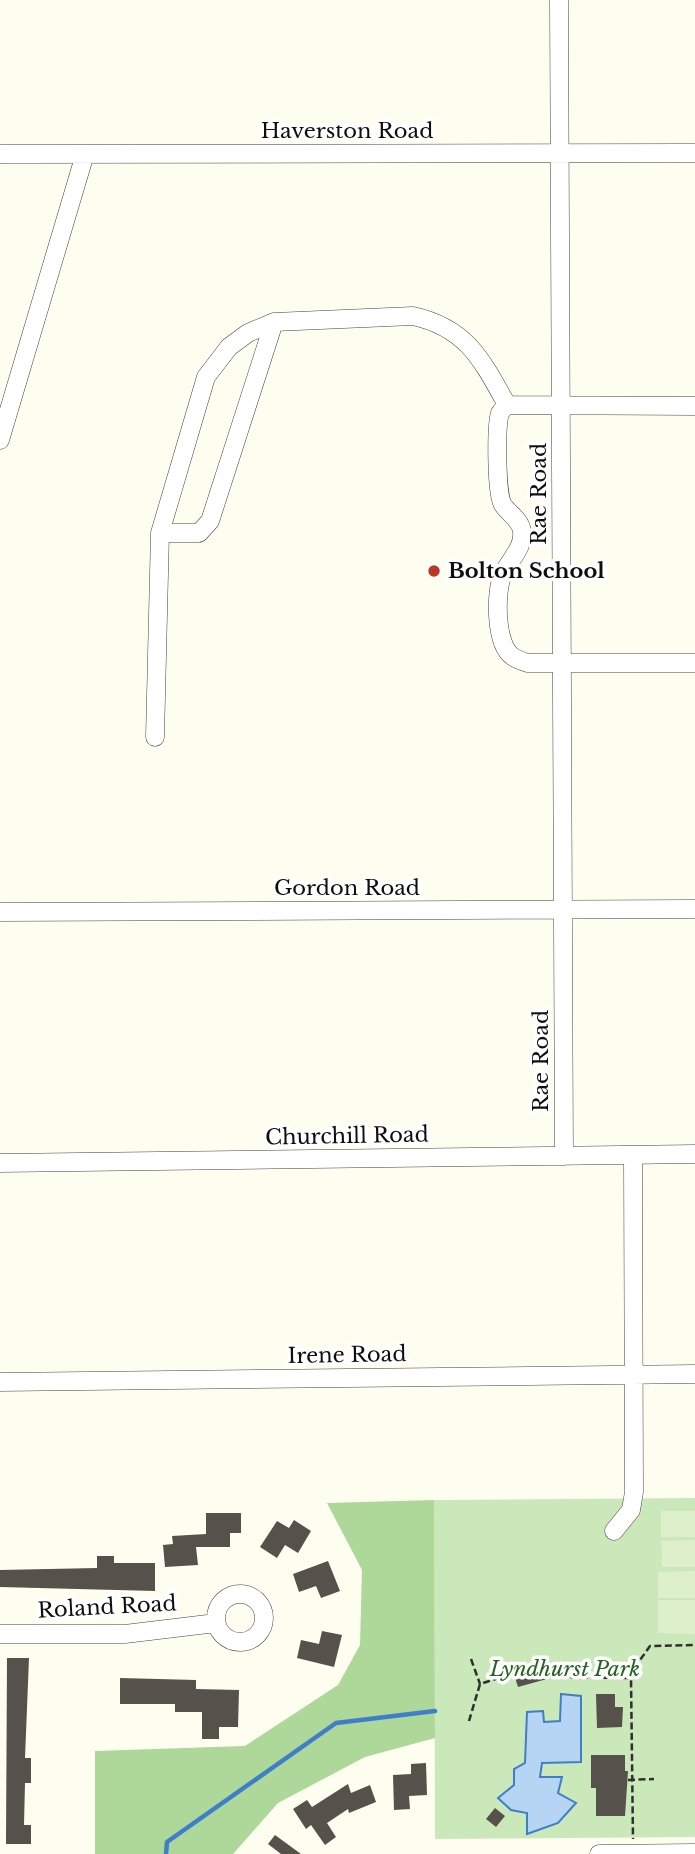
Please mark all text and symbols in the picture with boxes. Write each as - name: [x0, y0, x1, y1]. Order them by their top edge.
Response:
- street label: Haverston Road: [261, 118, 433, 144]
- street label: Rae Road: [526, 443, 552, 545]
- place label: Bolton School: [448, 558, 605, 584]
- marker: Bolton School: [426, 563, 442, 579]
- street label: Gordon Road: [274, 875, 420, 901]
- street label: Rae Road: [528, 1010, 554, 1112]
- street label: Churchill Road: [265, 1122, 429, 1150]
- street label: Irene Road: [287, 1341, 407, 1369]
- street label: Roland Road: [37, 1590, 177, 1624]
- park label: Lyndhurst Park: [489, 1656, 640, 1682]

